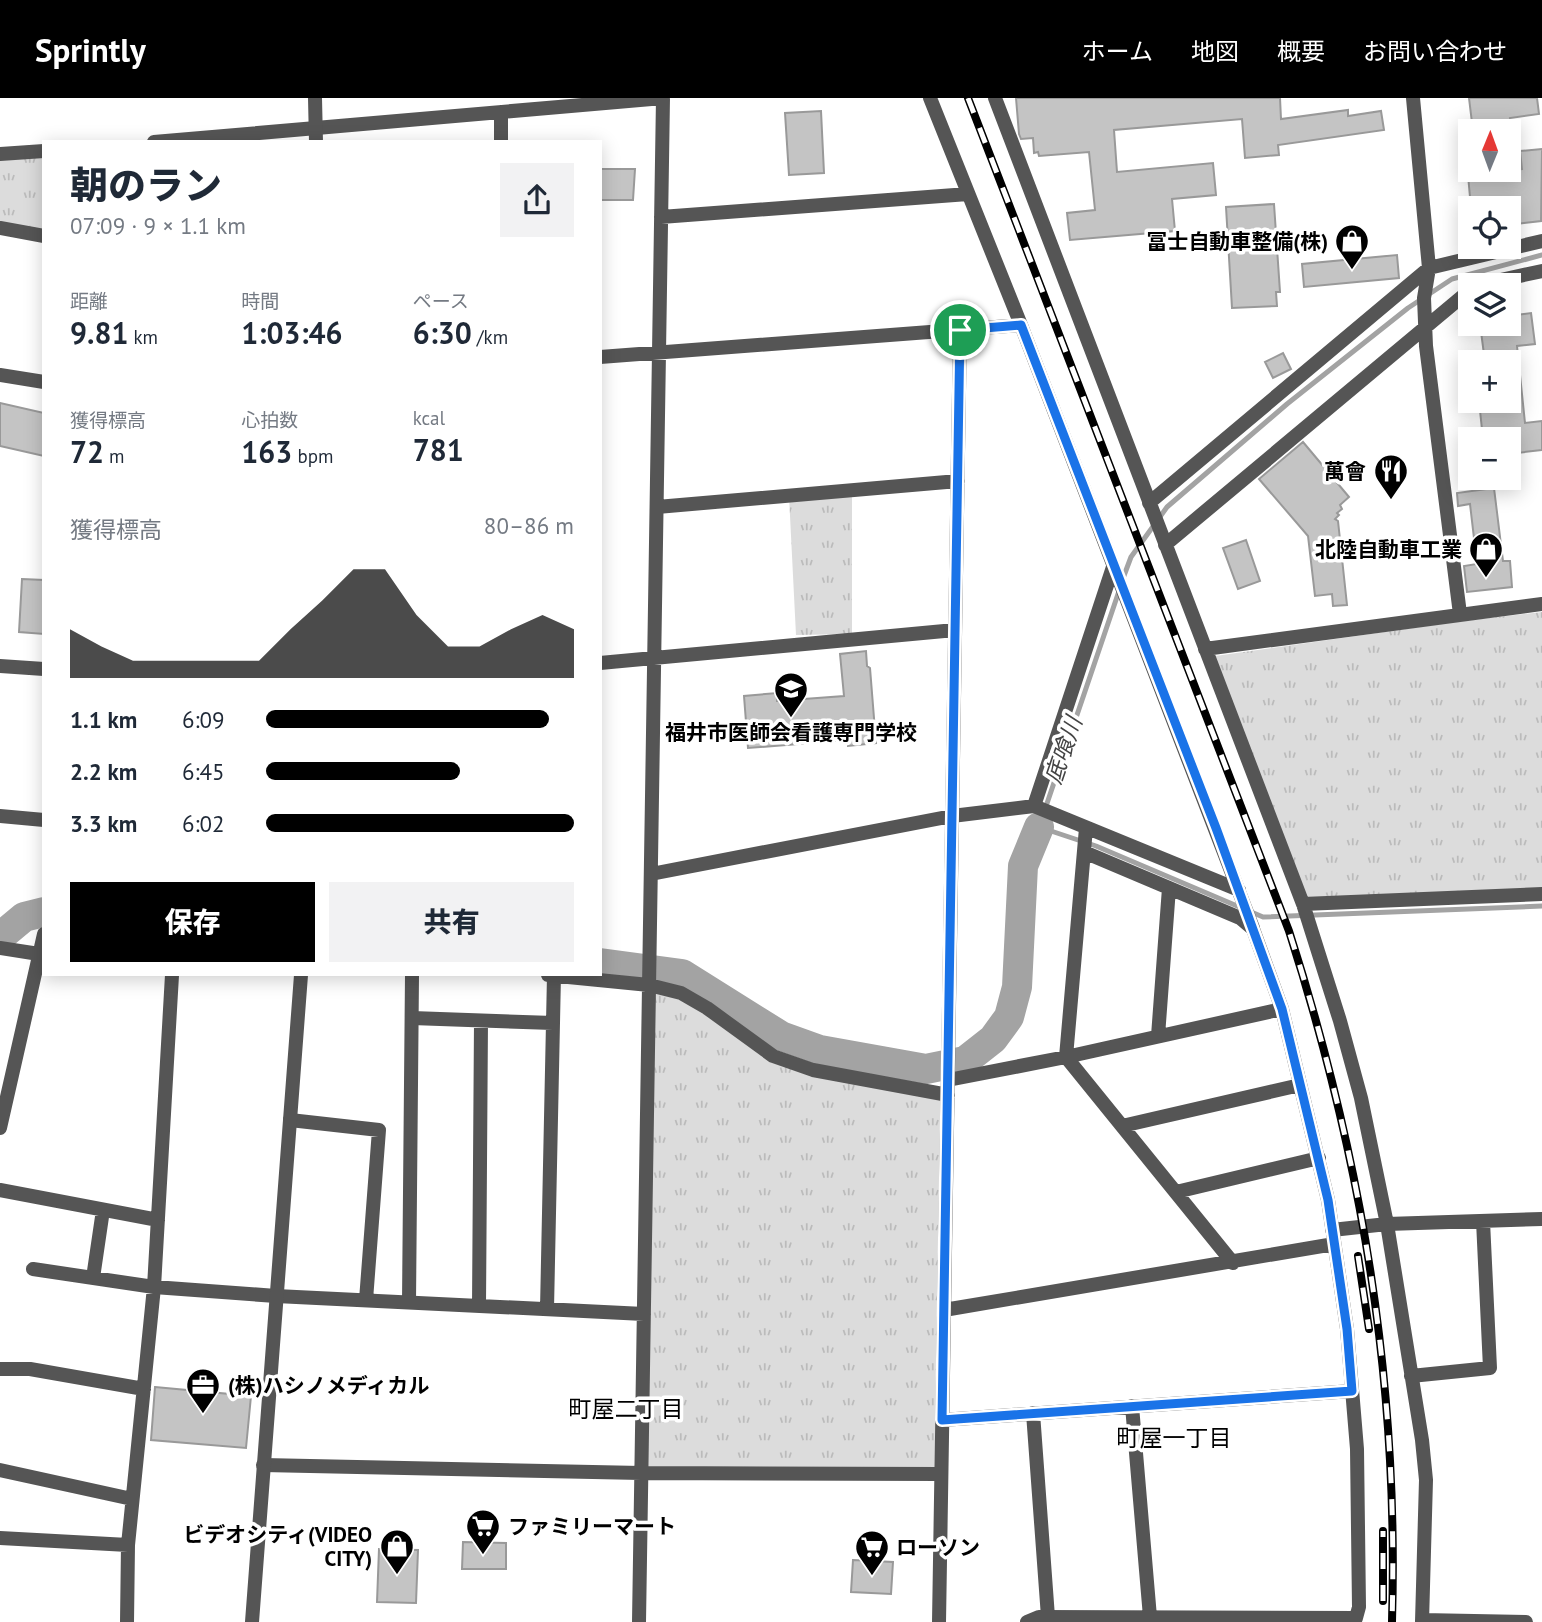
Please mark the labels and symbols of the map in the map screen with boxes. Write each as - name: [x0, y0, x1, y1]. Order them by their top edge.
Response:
- north arrow: [1458, 119, 1521, 182]
- shop icon: 冨士自動車整備(株): [1333, 222, 1371, 271]
- place label: 冨士自動車整備(株): [1146, 228, 1328, 255]
- pin: [930, 300, 990, 360]
- restaurant icon: 萬會: [1372, 452, 1410, 501]
- place label: 萬會: [1324, 458, 1366, 485]
- shop icon: 北陸自動車工業: [1467, 530, 1505, 579]
- place label: 北陸自動車工業: [1315, 536, 1462, 563]
- school or university icon: 福井市医師会看護専門学校: [772, 670, 810, 719]
- water label: 底喰川: [1038, 710, 1089, 787]
- place label: 福井市医師会看護専門学校: [665, 719, 917, 746]
- office icon: (株)ハシノメディカル: [184, 1366, 222, 1415]
- place label: (株)ハシノメディカル: [228, 1372, 429, 1399]
- district label: 町屋二丁目: [569, 1394, 684, 1423]
- district label: 町屋一丁目: [1117, 1423, 1232, 1452]
- supermarket icon: ファミリーマート: [464, 1507, 502, 1556]
- place label: ファミリーマート: [508, 1513, 676, 1540]
- place label: ビデオシティ(VIDEO CITY): [183, 1521, 372, 1572]
- shop icon: ビデオシティ(VIDEO CITY): [378, 1527, 416, 1576]
- supermarket icon: ローソン: [853, 1528, 891, 1577]
- place label: ローソン: [896, 1534, 980, 1561]

